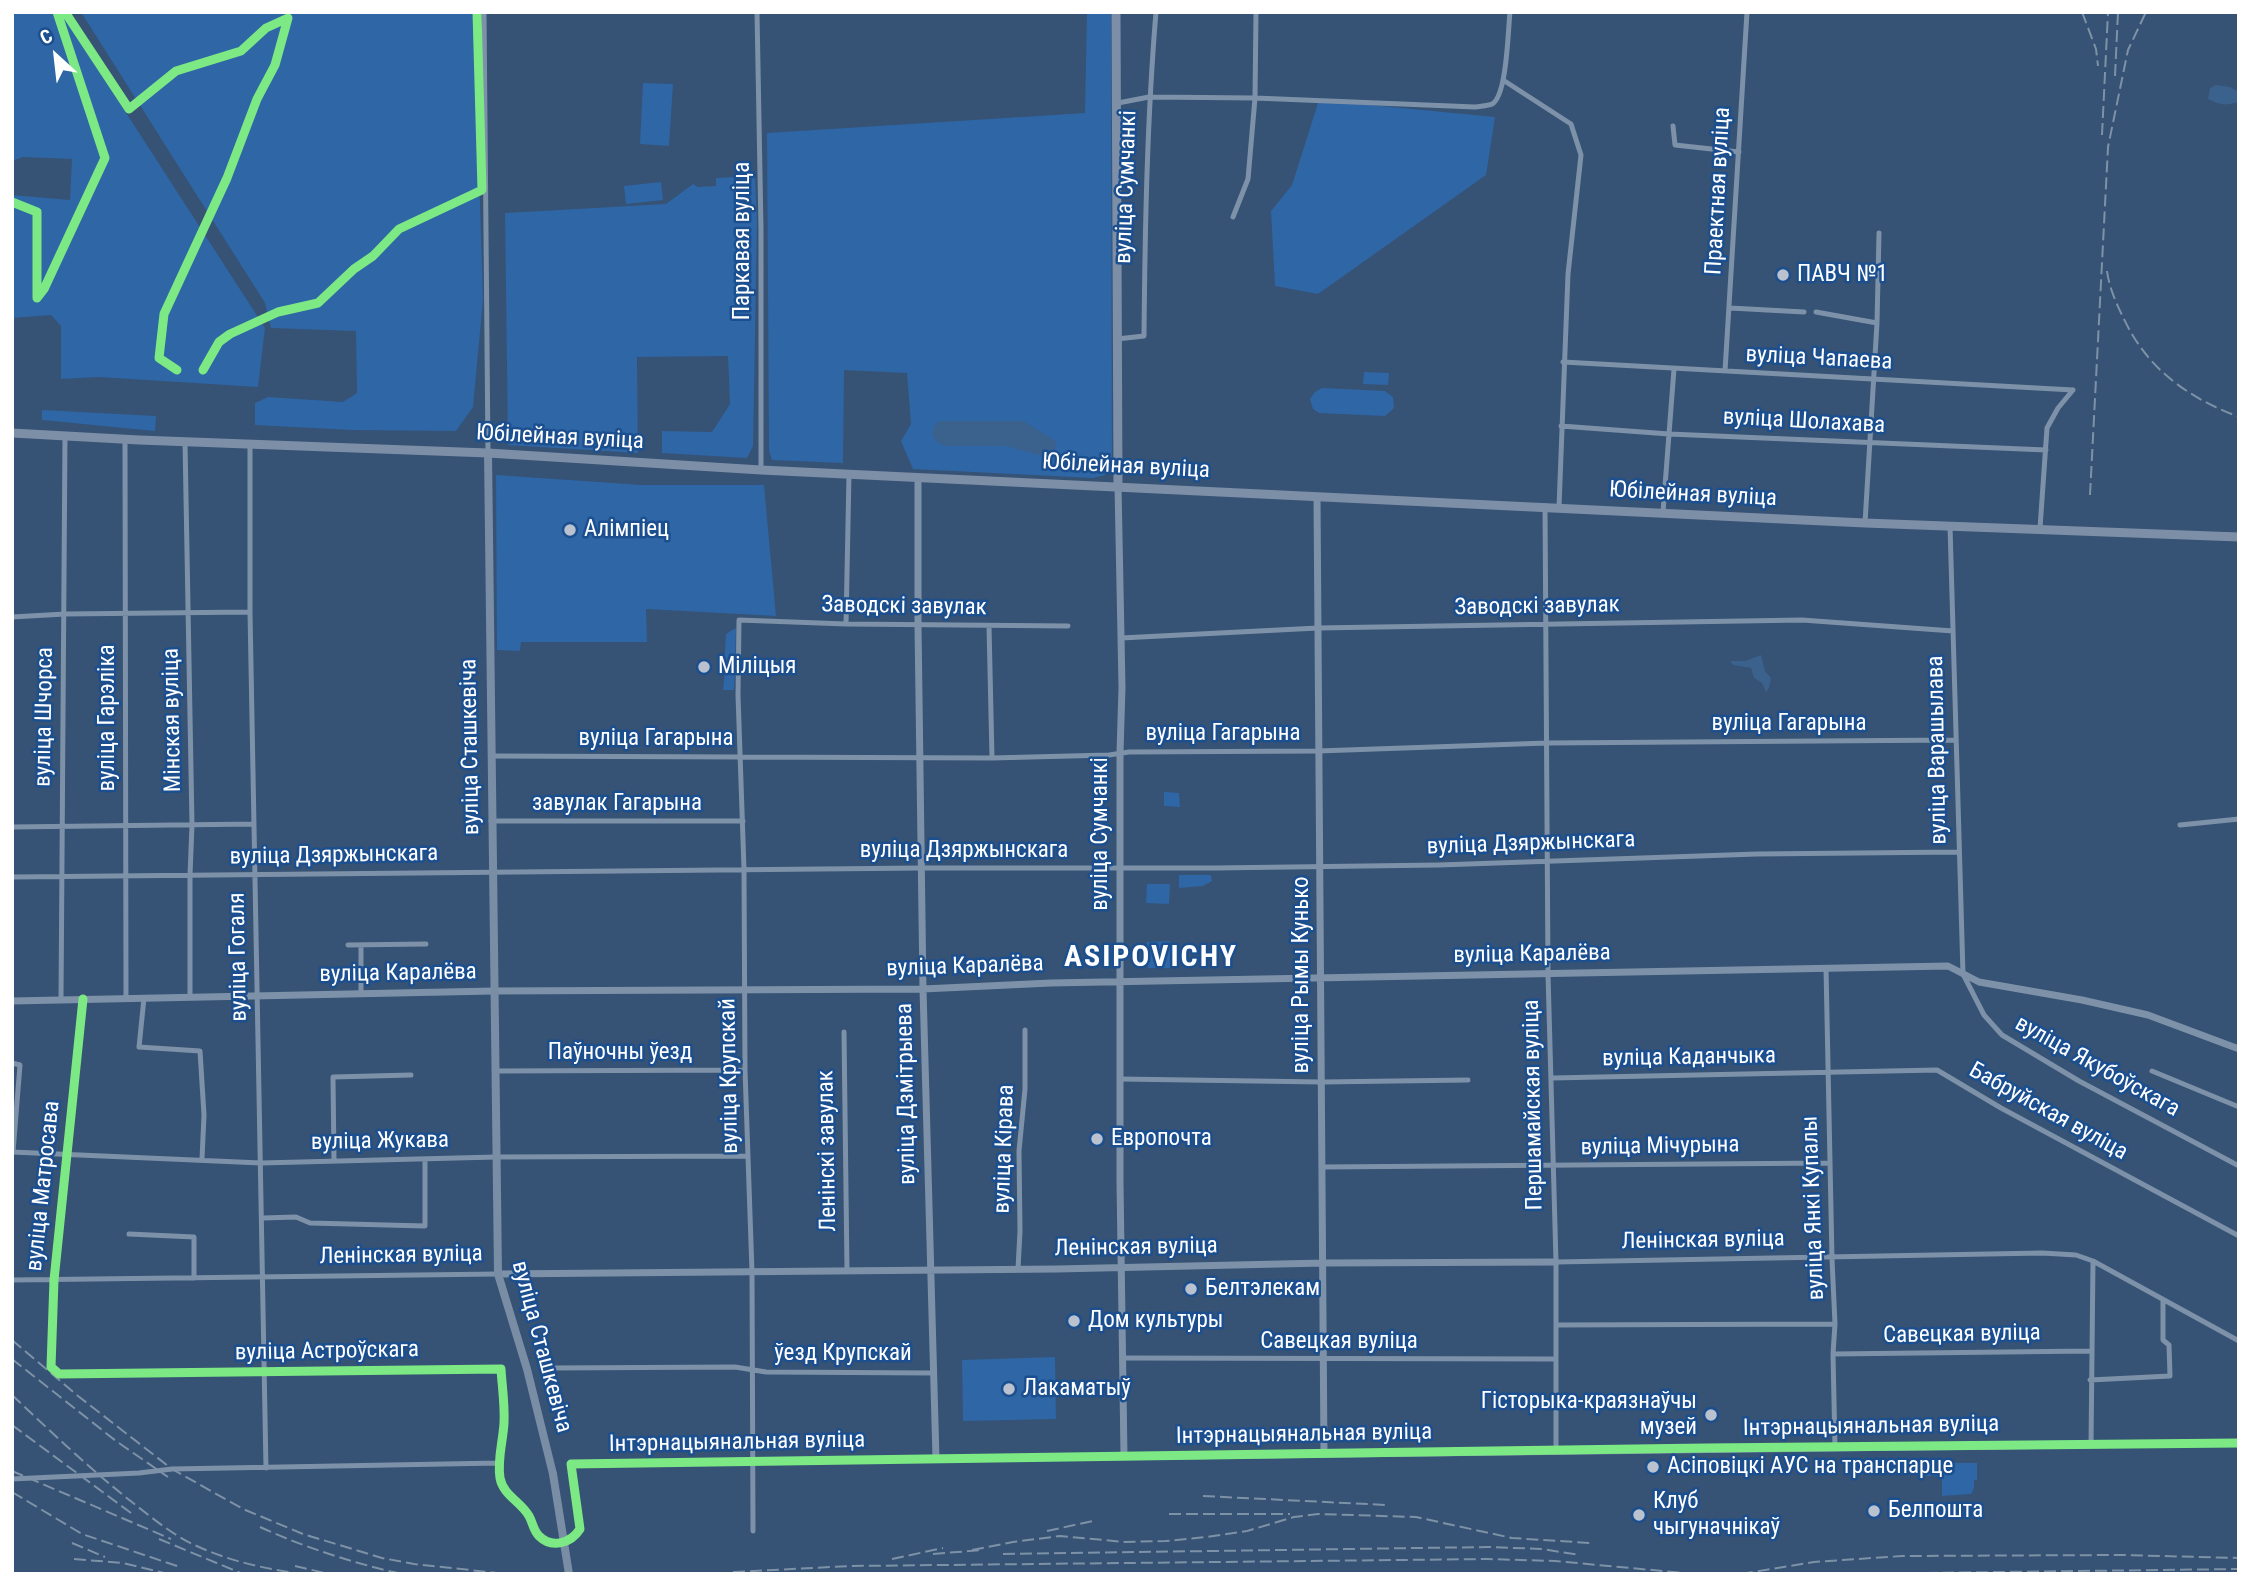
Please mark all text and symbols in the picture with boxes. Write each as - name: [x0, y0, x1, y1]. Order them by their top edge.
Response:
- north arrow: [21, 21, 91, 91]
- text: С: [36, 24, 56, 50]
- street label: Праектная вуліца: [1701, 106, 1737, 276]
- street label: вуліца Сумчанкі: [1111, 110, 1143, 264]
- street label: Паркавая вуліца: [729, 162, 757, 320]
- place label: ПАВЧ №1: [1797, 261, 1888, 289]
- marker: ПАВЧ №1: [1775, 267, 1791, 283]
- street label: вуліца Чапаева: [1745, 341, 1893, 377]
- street label: вуліца Шолахава: [1722, 404, 1886, 440]
- street label: Юбілейная вуліца: [475, 420, 645, 456]
- street label: Юбілейная вуліца: [1041, 449, 1211, 485]
- street label: Юбілейная вуліца: [1608, 477, 1778, 513]
- place label: Алімпіец: [584, 516, 669, 544]
- marker: Алімпіец: [562, 522, 578, 538]
- street label: Заводскі завулак: [821, 592, 987, 622]
- street label: Заводскі завулак: [1454, 592, 1620, 622]
- street label: вуліца Гарэліка: [94, 645, 122, 791]
- street label: вуліца Шчорса: [30, 647, 60, 787]
- street label: Мінская вуліца: [158, 648, 188, 792]
- place label: Міліцыя: [718, 653, 796, 681]
- street label: вуліца Варашылава: [1923, 655, 1953, 845]
- street label: вуліца Сташкевіча: [456, 659, 486, 835]
- marker: Міліцыя: [696, 659, 712, 675]
- street label: вуліца Гагарына: [1711, 710, 1867, 738]
- street label: вуліца Гагарына: [1145, 720, 1301, 748]
- street label: вуліца Гагарына: [578, 725, 734, 753]
- street label: вуліца Сумчанкі: [1087, 757, 1115, 911]
- street label: завулак Гагарына: [532, 790, 702, 818]
- street label: вуліца Дзяржынскага: [1426, 827, 1636, 861]
- street label: вуліца Дзяржынскага: [860, 837, 1068, 865]
- street label: вуліца Дзяржынскага: [230, 840, 438, 872]
- street label: вуліца Рымы Кунько: [1288, 876, 1316, 1074]
- street label: вуліца Гогаля: [224, 892, 254, 1022]
- district label: ASIPOVICHY: [1065, 940, 1237, 976]
- street label: вуліца Каралёва: [1453, 940, 1611, 970]
- street label: вуліца Каралёва: [886, 950, 1044, 984]
- street label: вуліца Каралёва: [319, 959, 477, 989]
- street label: вуліца Крупскай: [715, 998, 745, 1154]
- street label: Першамайская вуліца: [1518, 999, 1550, 1211]
- street label: вуліца Дзмітрыева: [892, 1003, 922, 1185]
- street label: вуліца Якубоўскага: [2010, 1010, 2184, 1124]
- street label: Паўночны ўезд: [548, 1039, 692, 1067]
- street label: вуліца Каданчыка: [1602, 1043, 1776, 1073]
- street label: Бабруйская вуліца: [1964, 1057, 2132, 1167]
- street label: Ленінскі завулак: [813, 1070, 843, 1232]
- street label: вуліца Кірава: [989, 1084, 1021, 1214]
- street label: вуліца Матросава: [21, 1099, 67, 1273]
- street label: вуліца Янкі Купалы: [1797, 1115, 1831, 1301]
- place label: Европочта: [1111, 1125, 1212, 1153]
- street label: вуліца Жукава: [311, 1127, 449, 1157]
- marker: Европочта: [1089, 1131, 1105, 1147]
- street label: вуліца Мічурына: [1580, 1132, 1740, 1162]
- street label: Ленінская вуліца: [1621, 1226, 1785, 1256]
- street label: Ленінская вуліца: [1054, 1233, 1218, 1263]
- street label: Ленінская вуліца: [319, 1241, 483, 1271]
- street label: вуліца Сташкевіча: [505, 1258, 577, 1436]
- place label: Белтэлекам: [1205, 1275, 1320, 1303]
- marker: Белтэлекам: [1183, 1281, 1199, 1297]
- place label: Дом культуры: [1088, 1307, 1223, 1335]
- marker: Дом культуры: [1066, 1313, 1082, 1329]
- street label: Савецкая вуліца: [1883, 1320, 2041, 1350]
- street label: Савецкая вуліца: [1260, 1328, 1418, 1356]
- street label: вуліца Астроўскага: [235, 1337, 419, 1367]
- street label: ўезд Крупскай: [774, 1340, 912, 1368]
- place label: Лакаматыў: [1023, 1375, 1131, 1403]
- marker: Лакаматыў: [1001, 1381, 1017, 1397]
- place label: Гісторыка-краязнаўчы музей: [1481, 1388, 1697, 1442]
- marker: Гісторыка-краязнаўчы музей: [1703, 1407, 1719, 1423]
- street label: Інтэрнацыянальная вуліца: [1743, 1411, 1999, 1443]
- street label: Інтэрнацыянальная вуліца: [1176, 1419, 1432, 1451]
- street label: Інтэрнацыянальная вуліца: [609, 1427, 865, 1459]
- place label: Асіповіцкі АУС на транспарце: [1667, 1453, 1953, 1481]
- marker: Асіповіцкі АУС на транспарце: [1645, 1459, 1661, 1475]
- place label: Клуб чыгуначнікаў: [1653, 1488, 1780, 1542]
- place label: Белпошта: [1888, 1497, 1983, 1525]
- marker: Белпошта: [1866, 1503, 1882, 1519]
- marker: Клуб чыгуначнікаў: [1631, 1507, 1647, 1523]

